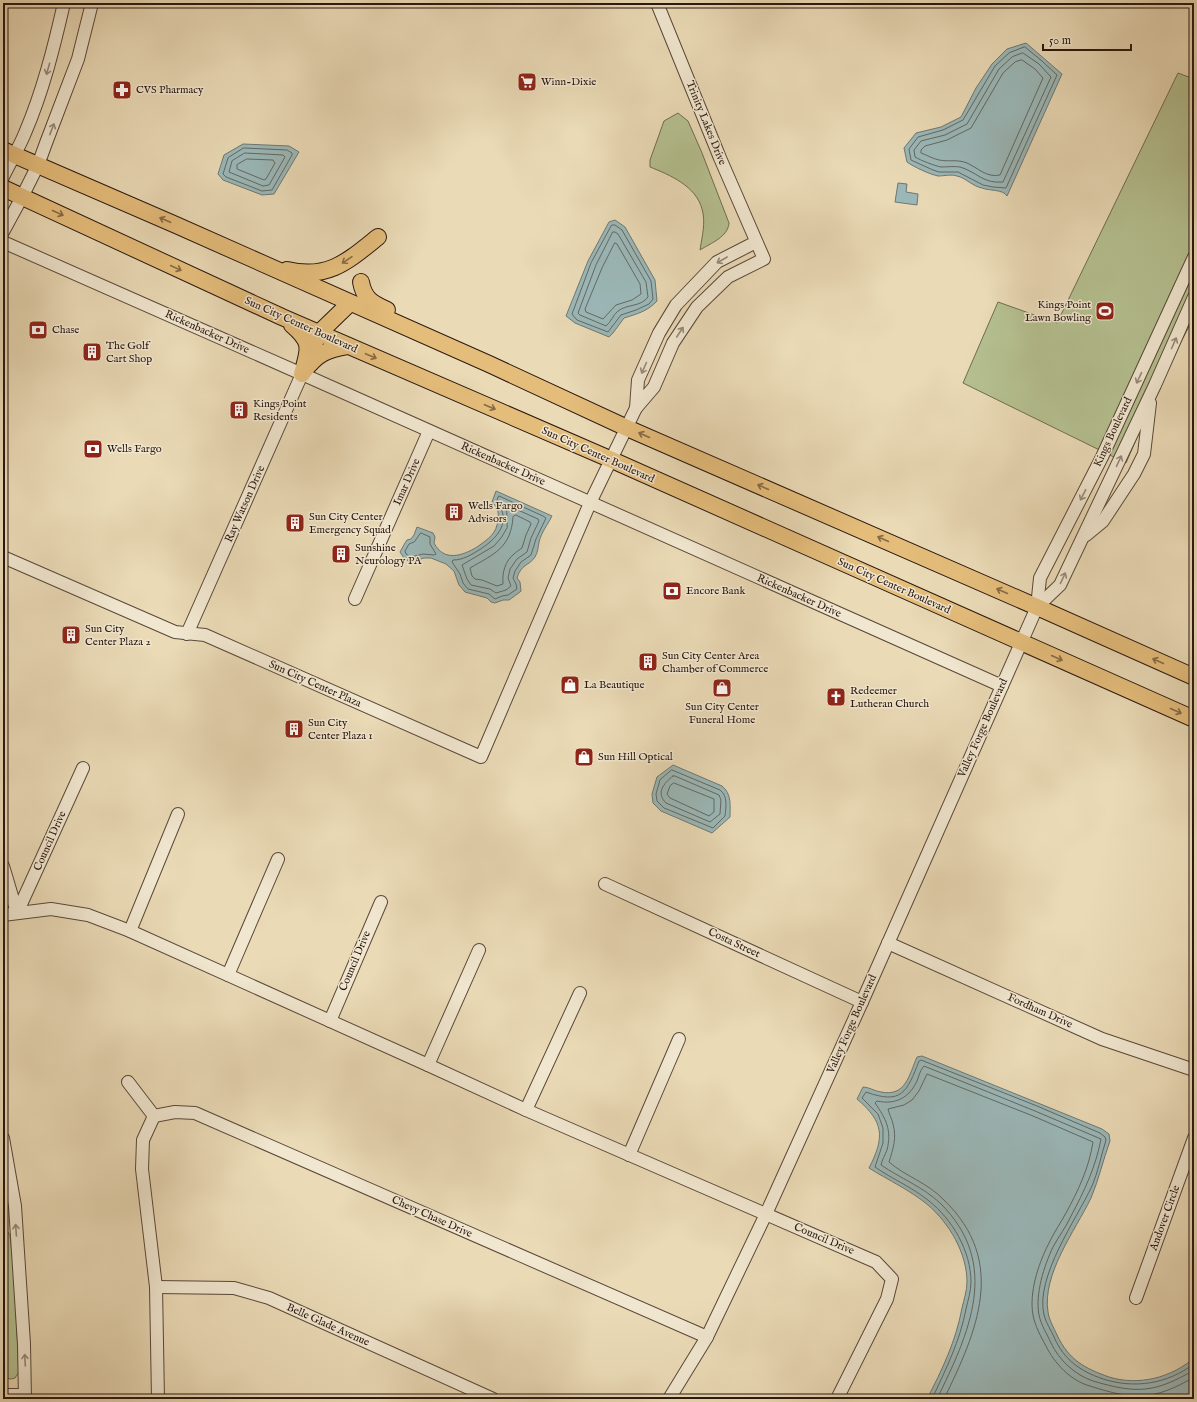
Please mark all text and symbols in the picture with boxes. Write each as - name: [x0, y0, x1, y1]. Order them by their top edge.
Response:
- scale bar: [1043, 26, 1131, 52]
- text: 50 m: [1049, 33, 1071, 48]
- one-way arrow: [44, 62, 51, 75]
- supermarket icon: Winn-Dixie: [516, 71, 538, 93]
- place label: Winn-Dixie: [541, 75, 596, 89]
- pharmacy icon: CVS Pharmacy: [111, 79, 133, 101]
- street label: Trinity Lakes Drive: [683, 79, 729, 167]
- place label: CVS Pharmacy: [136, 83, 204, 97]
- one-way arrow: [48, 124, 56, 136]
- one-way arrow: [51, 210, 63, 217]
- one-way arrow: [159, 216, 171, 223]
- one-way arrow: [716, 256, 728, 264]
- one-way arrow: [341, 257, 353, 265]
- one-way arrow: [169, 265, 181, 272]
- street label: Sun City Center Boulevard: [242, 294, 360, 356]
- place label: Kings Point Lawn Bowling: [1025, 298, 1092, 325]
- sports icon: Kings Point Lawn Bowling: [1094, 300, 1116, 322]
- street label: Rickenbacker Drive: [163, 307, 251, 357]
- bank icon: Chase: [27, 319, 49, 341]
- place label: Chase: [52, 323, 79, 337]
- one-way arrow: [676, 327, 684, 338]
- one-way arrow: [1171, 337, 1178, 349]
- place label: The Golf Cart Shop: [106, 339, 152, 366]
- building icon: The Golf Cart Shop: [81, 341, 103, 363]
- one-way arrow: [364, 352, 376, 360]
- one-way arrow: [639, 362, 647, 374]
- one-way arrow: [1135, 372, 1142, 384]
- street label: Kings Boulevard: [1091, 395, 1135, 469]
- place label: Kings Point Residents: [253, 397, 307, 424]
- building icon: Kings Point Residents: [228, 399, 250, 421]
- one-way arrow: [484, 404, 496, 412]
- street label: Sun City Center Boulevard: [539, 424, 657, 486]
- one-way arrow: [639, 431, 651, 438]
- bank icon: Wells Fargo: [82, 438, 104, 460]
- street label: Rickenbacker Drive: [459, 439, 547, 489]
- place label: Wells Fargo: [107, 442, 162, 456]
- one-way arrow: [1116, 455, 1123, 467]
- street label: Imar Drive: [390, 456, 424, 508]
- street label: Ray Watson Drive: [222, 463, 268, 545]
- one-way arrow: [758, 483, 770, 490]
- one-way arrow: [1078, 489, 1086, 501]
- place label: Wells Fargo Advisors: [467, 499, 523, 526]
- building icon: Wells Fargo Advisors: [443, 501, 465, 523]
- place label: Sun City Center Emergency Squad: [309, 510, 391, 537]
- building icon: Sun City Center Emergency Squad: [284, 512, 306, 534]
- one-way arrow: [877, 535, 889, 542]
- place label: Sunshine Neurology PA: [355, 541, 422, 568]
- building icon: Sunshine Neurology PA: [330, 543, 352, 565]
- street label: Sun City Center Boulevard: [835, 555, 953, 617]
- street label: Rickenbacker Drive: [755, 571, 843, 621]
- one-way arrow: [1060, 573, 1068, 585]
- bank icon: Encore Bank: [661, 580, 683, 602]
- place label: Encore Bank: [686, 584, 745, 598]
- one-way arrow: [996, 587, 1008, 594]
- place label: Sun City Center Plaza 2: [85, 622, 151, 649]
- building icon: Sun City Center Plaza 2: [60, 624, 82, 646]
- place label: Sun City Center Area Chamber of Commerce: [662, 649, 768, 676]
- building icon: Sun City Center Area Chamber of Commerce: [637, 651, 659, 673]
- one-way arrow: [1050, 655, 1062, 662]
- street label: Sun City Center Plaza: [267, 657, 364, 711]
- one-way arrow: [1153, 657, 1165, 664]
- shop icon: La Beautique: [559, 674, 581, 696]
- street label: Valley Forge Boulevard: [954, 676, 1011, 781]
- shop icon: Sun City Center Funeral Home: [711, 677, 733, 699]
- place label: La Beautique: [584, 678, 645, 692]
- place label: Redeemer Lutheran Church: [850, 684, 929, 711]
- church icon: Redeemer Lutheran Church: [825, 686, 847, 708]
- place label: Sun City Center Funeral Home: [685, 700, 759, 727]
- one-way arrow: [1169, 707, 1181, 715]
- place label: Sun City Center Plaza 1: [308, 716, 372, 743]
- building icon: Sun City Center Plaza 1: [283, 718, 305, 740]
- shop icon: Sun Hill Optical: [573, 746, 595, 768]
- place label: Sun Hill Optical: [598, 750, 673, 764]
- street label: Council Drive: [31, 809, 69, 873]
- street label: Costa Street: [706, 925, 762, 961]
- street label: Council Drive: [336, 929, 374, 993]
- street label: Valley Forge Boulevard: [823, 972, 880, 1077]
- street label: Fordham Drive: [1005, 990, 1075, 1032]
- street label: Andover Circle: [1146, 1183, 1183, 1254]
- street label: Chevy Chase Drive: [389, 1193, 475, 1241]
- street label: Council Drive: [792, 1220, 856, 1258]
- one-way arrow: [13, 1224, 20, 1237]
- street label: Belle Glade Avenue: [284, 1300, 372, 1350]
- one-way arrow: [21, 1354, 28, 1367]

